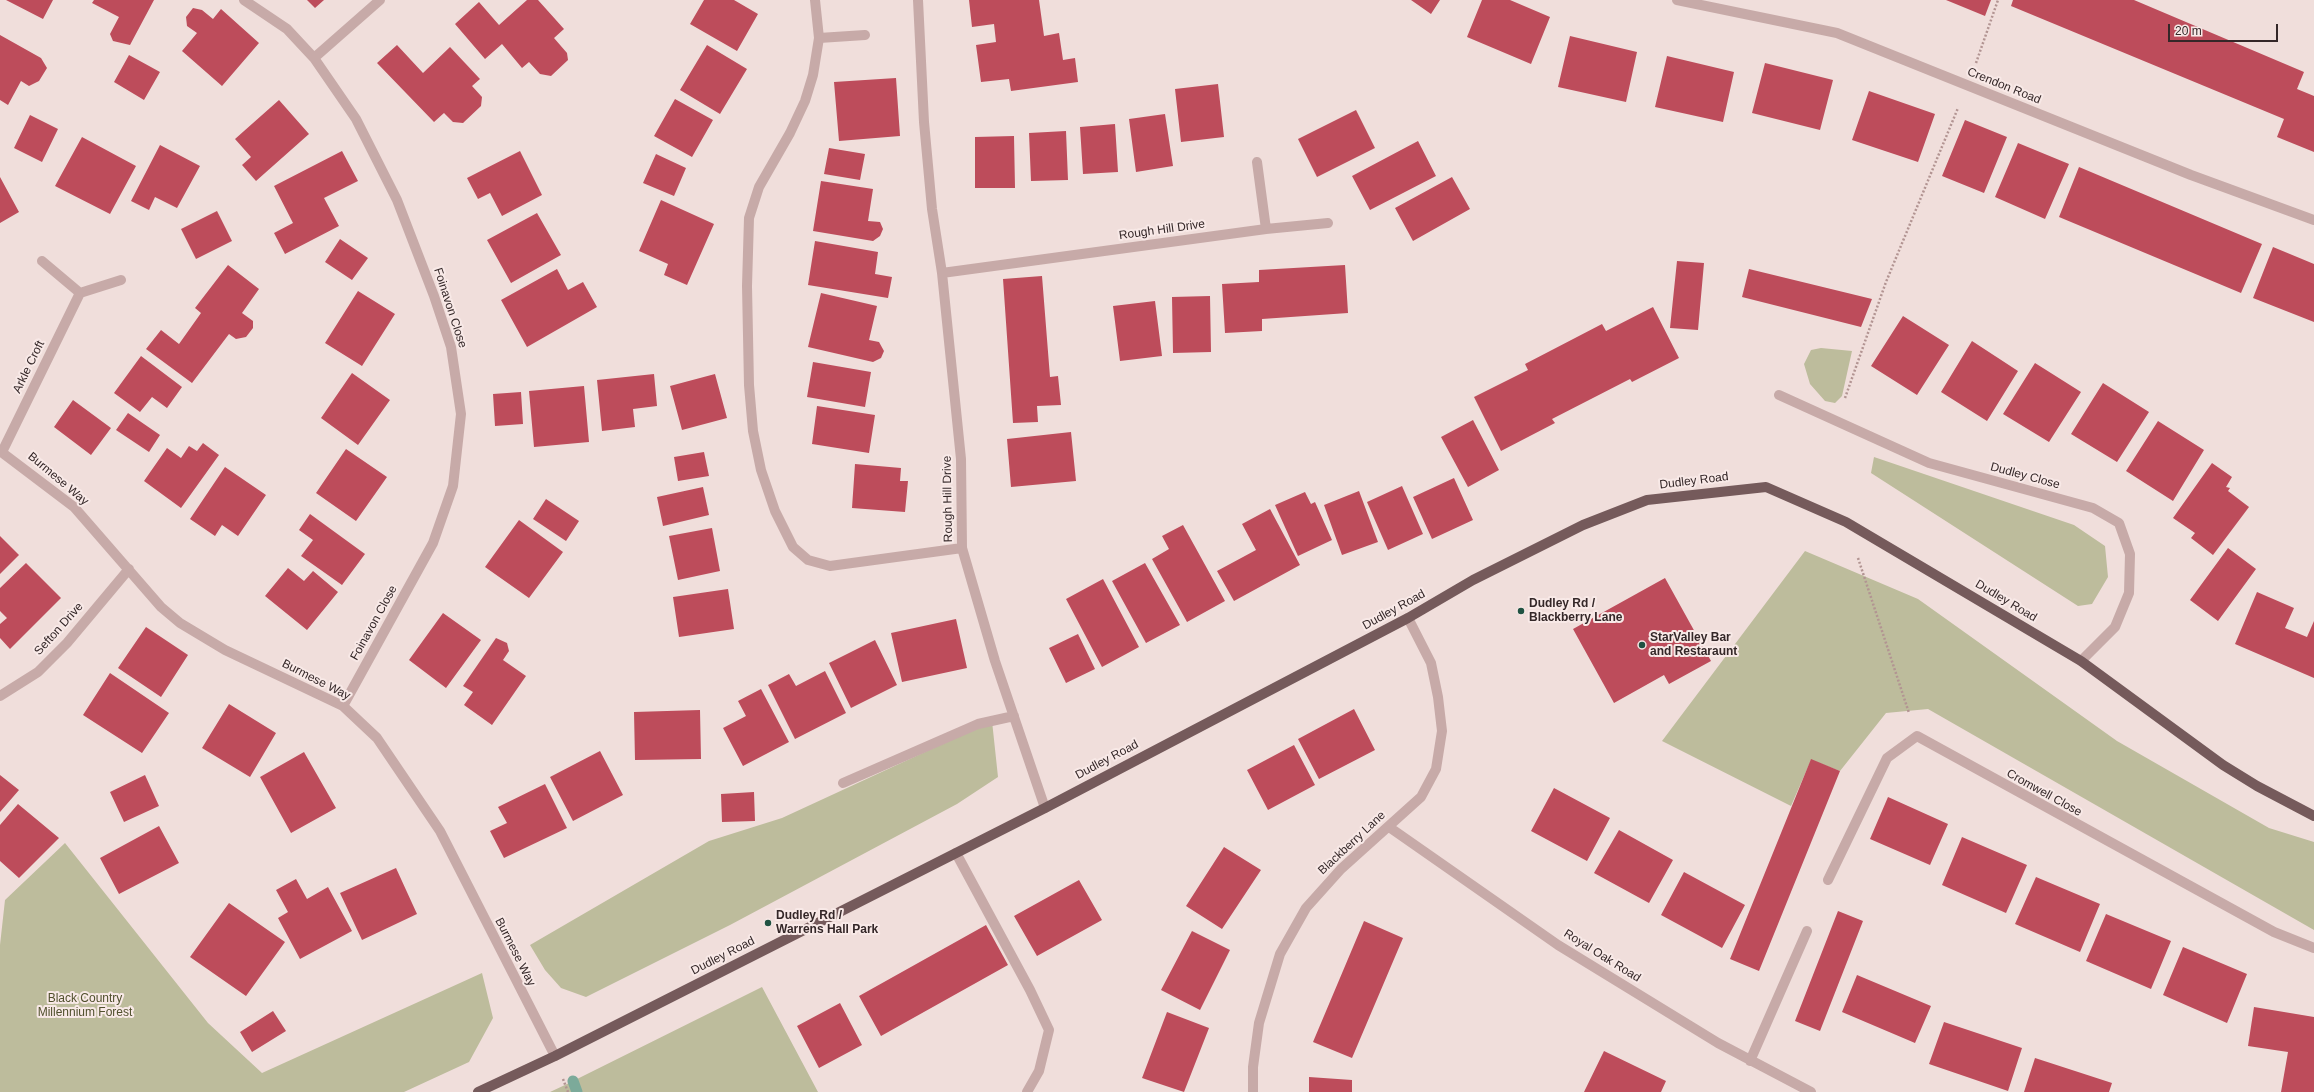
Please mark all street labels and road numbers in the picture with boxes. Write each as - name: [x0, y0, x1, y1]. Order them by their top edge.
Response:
- street label: Crendon Road: [1965, 65, 2043, 107]
- street label: Rough Hill Drive: [1118, 217, 1206, 243]
- street label: Foinavon Close: [430, 266, 470, 350]
- street label: Arkle Croft: [10, 338, 48, 396]
- street label: Burmese Way: [25, 449, 91, 509]
- street label: Rough Hill Drive: [940, 456, 956, 542]
- street label: Dudley Close: [1989, 460, 2061, 492]
- street label: Dudley Road: [1659, 470, 1729, 492]
- street label: Dudley Road: [1973, 577, 2039, 625]
- street label: Foinavon Close: [347, 583, 401, 663]
- street label: Dudley Road: [1360, 587, 1428, 633]
- street label: Sefton Drive: [32, 600, 86, 658]
- street label: Burmese Way: [279, 657, 353, 703]
- street label: Dudley Road: [1073, 737, 1141, 783]
- street label: Cromwell Close: [2004, 766, 2084, 820]
- street label: Blackberry Lane: [1315, 808, 1389, 878]
- street label: Burmese Way: [492, 915, 538, 989]
- street label: Royal Oak Road: [1561, 927, 1643, 985]
- street label: Dudley Road: [689, 934, 757, 978]

